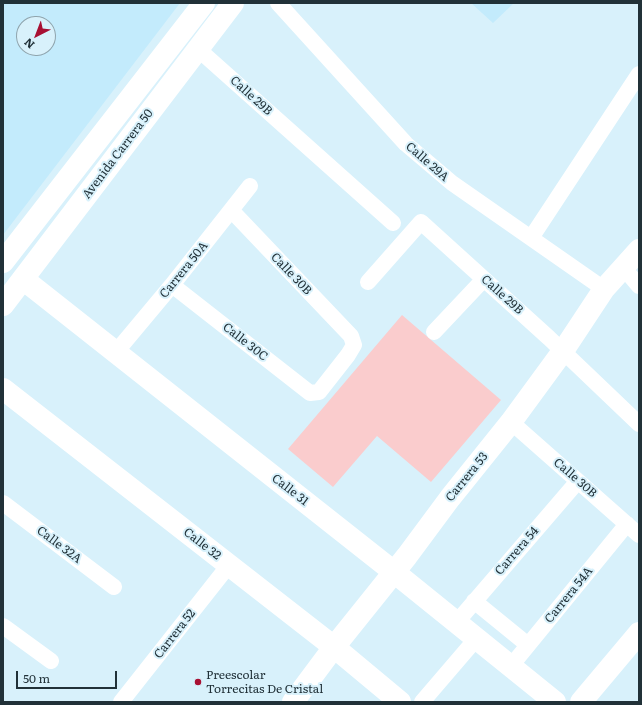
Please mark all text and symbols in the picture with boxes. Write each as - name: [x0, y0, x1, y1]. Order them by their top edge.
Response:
- north arrow: [16, 16, 56, 56]
- text: N: [20, 35, 37, 53]
- street label: Calle 29B: [227, 73, 275, 119]
- street label: Avenida Carrera 50: [80, 106, 156, 202]
- street label: Calle 29A: [402, 139, 452, 185]
- street label: Carrera 50A: [157, 239, 211, 301]
- street label: Calle 30B: [268, 250, 314, 298]
- street label: Calle 29B: [478, 272, 526, 318]
- street label: Calle 30C: [220, 320, 270, 364]
- street label: Carrera 53: [443, 450, 491, 504]
- street label: Calle 30B: [550, 455, 600, 501]
- street label: Calle 31: [269, 471, 311, 509]
- street label: Calle 32A: [34, 524, 84, 566]
- street label: Carrera 54: [492, 524, 542, 578]
- street label: Calle 32: [180, 525, 224, 563]
- street label: Carrera 54A: [542, 564, 596, 626]
- street label: Carrera 52: [151, 606, 199, 662]
- scale bar: [18, 663, 119, 689]
- place label: Preescolar Torrecitas De Cristal: [206, 668, 323, 696]
- text: 50 m: [23, 669, 50, 687]
- marker: Preescolar Torrecitas De Cristal: [193, 677, 203, 687]

